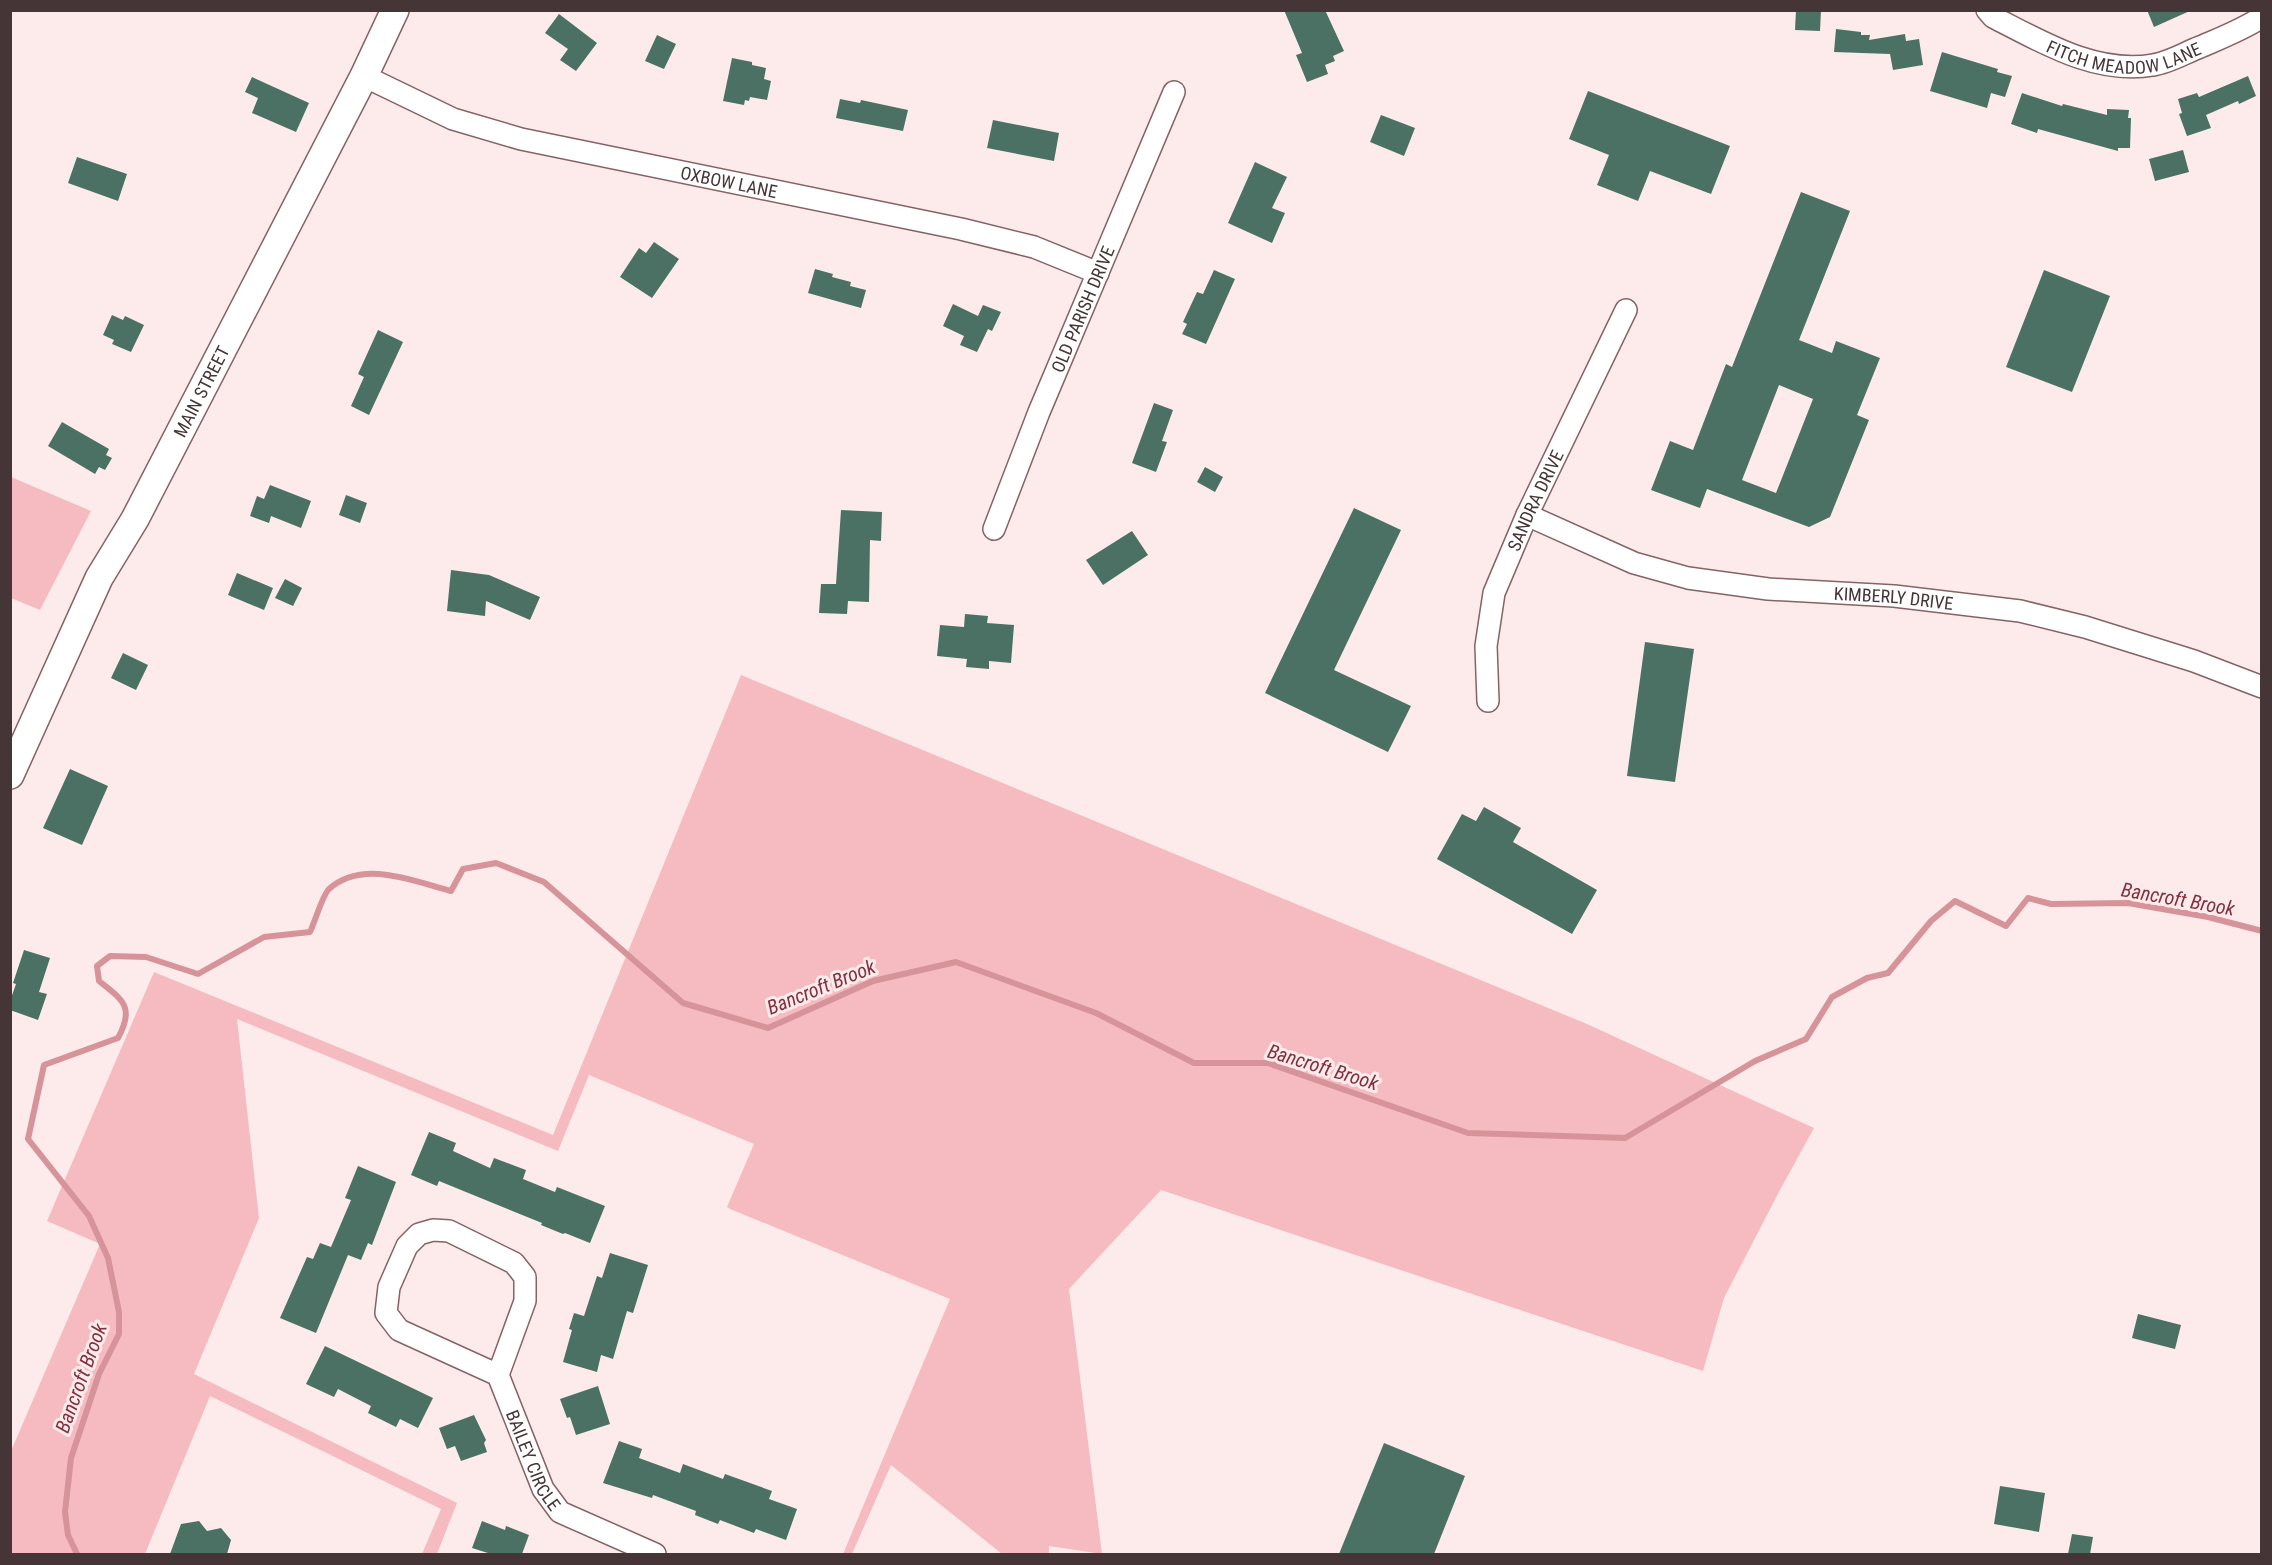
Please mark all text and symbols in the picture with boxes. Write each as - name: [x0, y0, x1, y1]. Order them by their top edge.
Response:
- street label: FITCH MEADOW LANE: [2044, 30, 2202, 54]
- text: FITCH MEADOW LANE: [2043, 35, 2204, 77]
- street label: OXBOW LANE: [679, 161, 779, 202]
- street label: OLD PARISH DRIVE: [1046, 243, 1118, 375]
- street label: MAIN STREET: [169, 342, 233, 440]
- street label: SANDRA DRIVE: [1503, 446, 1567, 554]
- street label: KIMBERLY DRIVE: [1833, 582, 1954, 613]
- water label: Bancroft Brook: [2119, 877, 2238, 921]
- water label: Bancroft Brook: [763, 954, 880, 1020]
- water label: Bancroft Brook: [1265, 1039, 1383, 1096]
- water label: Bancroft Brook: [50, 1319, 112, 1436]
- street label: BAILEY CIRCLE: [502, 1407, 566, 1514]

